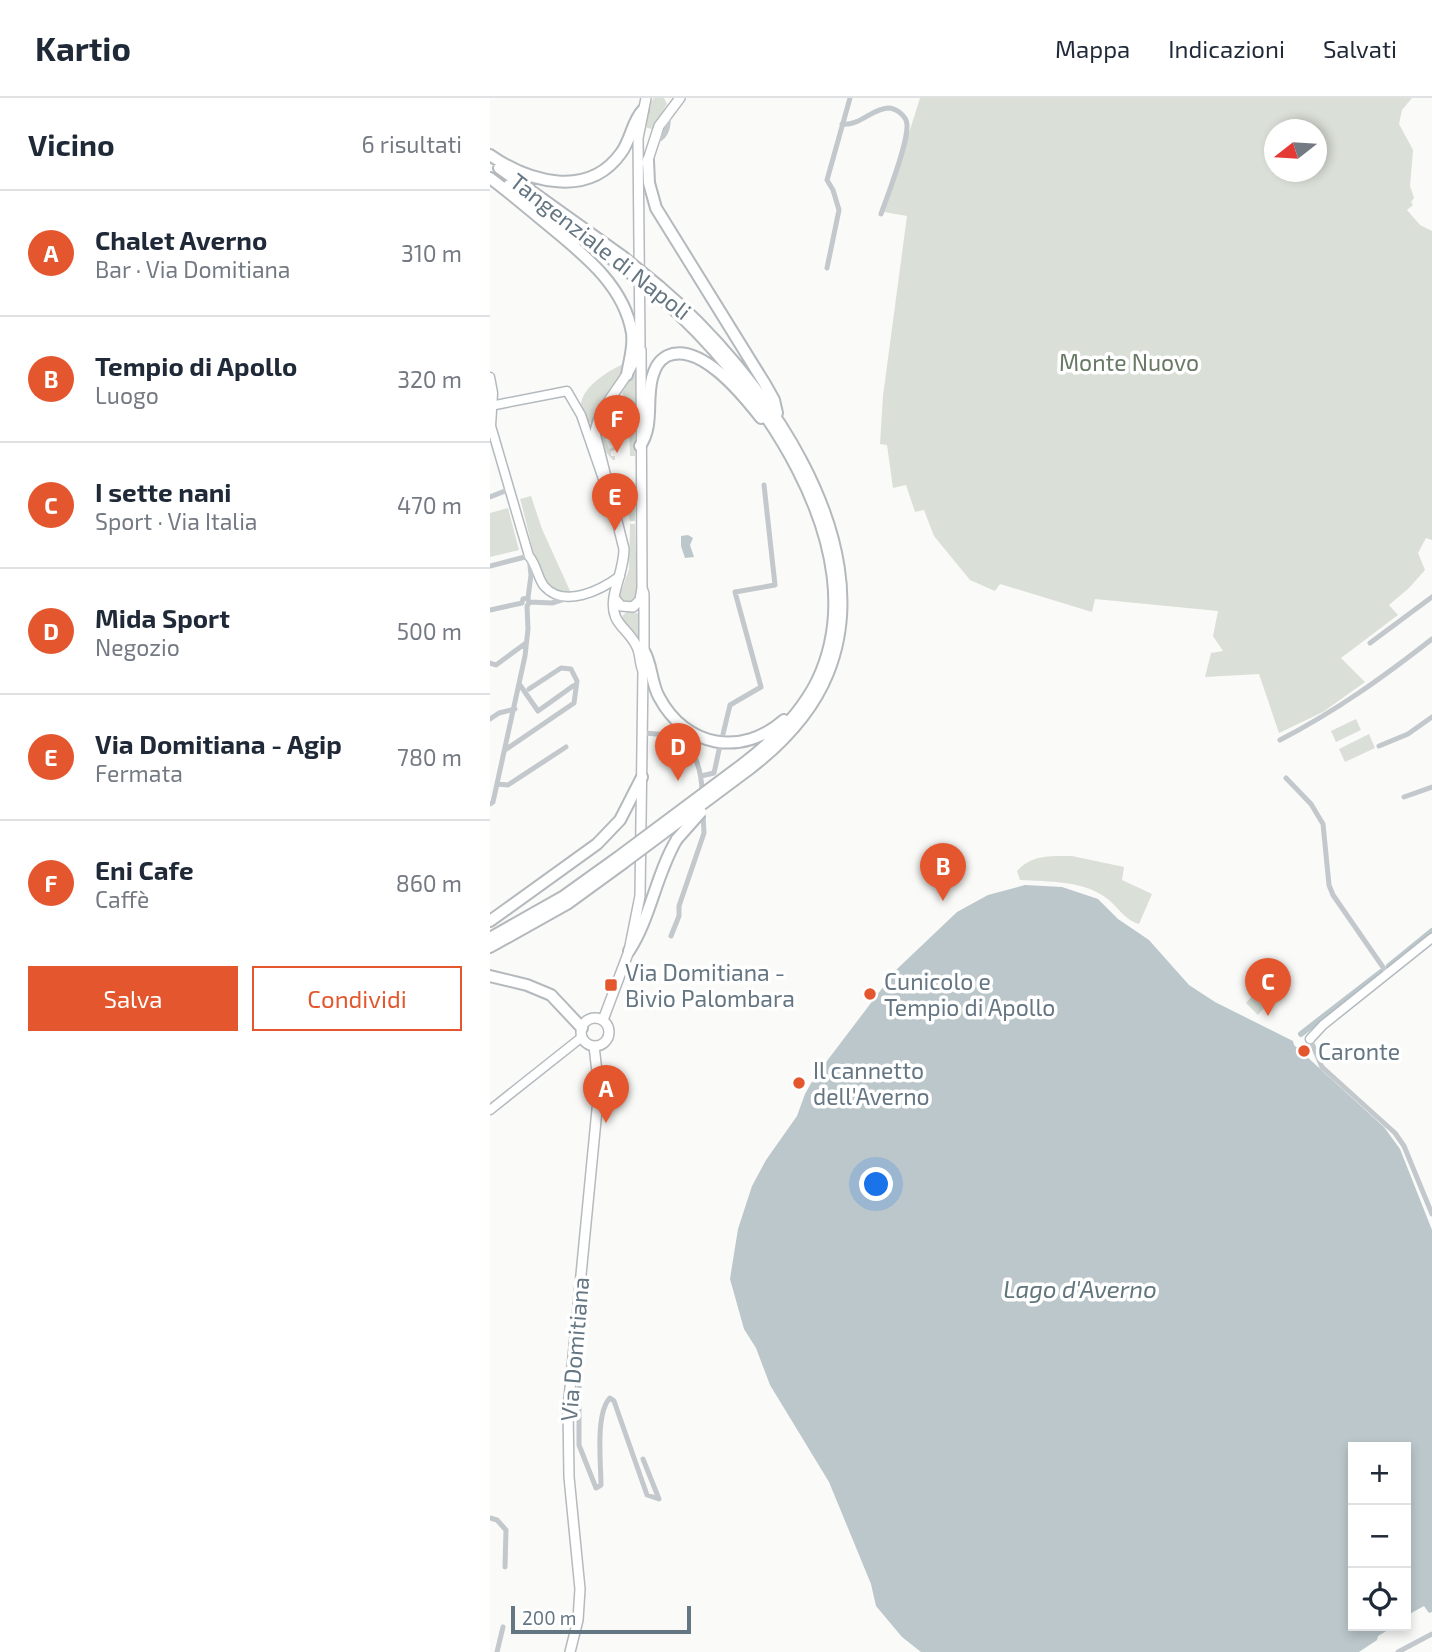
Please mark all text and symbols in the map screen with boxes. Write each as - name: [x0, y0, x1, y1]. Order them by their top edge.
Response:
- text: Kartio: [35, 28, 131, 68]
- text: Mappa: [1055, 34, 1130, 63]
- text: Indicazioni: [1168, 34, 1285, 63]
- text: Salvati: [1323, 34, 1397, 63]
- north arrow: [1264, 119, 1327, 182]
- text: Vicino: [28, 126, 115, 162]
- text: 6 risultati: [361, 130, 462, 158]
- street label: Tangenziale di Napoli: [505, 167, 697, 325]
- text: Chalet Averno: [95, 224, 267, 255]
- text: A: [43, 239, 59, 267]
- text: 310 m: [401, 239, 462, 267]
- text: Bar · Via Domitiana: [95, 255, 291, 283]
- park label: Monte Nuovo: [1059, 348, 1199, 376]
- text: Tempio di Apollo: [95, 350, 297, 381]
- text: B: [44, 365, 58, 393]
- text: 320 m: [397, 365, 462, 393]
- text: Luogo: [95, 381, 159, 409]
- pin: F: [594, 395, 640, 453]
- pin: E: [592, 473, 638, 531]
- text: I sette nani: [95, 476, 232, 507]
- text: C: [44, 491, 58, 519]
- text: 470 m: [397, 491, 462, 519]
- text: Sport · Via Italia: [95, 507, 257, 535]
- text: Mida Sport: [95, 602, 230, 633]
- text: D: [43, 617, 59, 645]
- text: 500 m: [397, 617, 462, 645]
- text: Negozio: [95, 633, 180, 661]
- pin: D: [655, 723, 701, 781]
- text: Via Domitiana - Agip: [95, 728, 342, 759]
- text: E: [44, 743, 58, 771]
- text: 780 m: [397, 743, 462, 771]
- text: Fermata: [95, 759, 183, 787]
- pin: B: [920, 843, 966, 901]
- text: Eni Cafe: [95, 854, 194, 885]
- text: F: [45, 869, 57, 897]
- text: 860 m: [396, 869, 462, 897]
- text: Caffè: [95, 885, 149, 913]
- place label: Via Domitiana - Bivio Palombara: [625, 958, 795, 1012]
- pin: C: [1245, 958, 1291, 1016]
- button: Salva: [28, 966, 238, 1031]
- button: Condividi: [252, 966, 462, 1031]
- place label: Cunicolo e Tempio di Apollo: [884, 967, 1055, 1021]
- marker: Via Domitiana - Bivio Palombara: [603, 977, 619, 993]
- marker: Cunicolo e Tempio di Apollo: [862, 986, 878, 1002]
- place label: Caronte: [1318, 1037, 1400, 1065]
- marker: Caronte: [1296, 1043, 1312, 1059]
- place label: Il cannetto dell'Averno: [813, 1056, 930, 1110]
- pin: A: [583, 1065, 629, 1123]
- marker: Il cannetto dell'Averno: [791, 1075, 807, 1091]
- your location: [859, 1167, 893, 1201]
- water label: Lago d'Averno: [1003, 1274, 1157, 1303]
- street label: Via Domitiana: [554, 1276, 594, 1422]
- map controls: [1348, 1442, 1411, 1631]
- button: +: [1348, 1442, 1411, 1505]
- button: −: [1348, 1505, 1411, 1568]
- button: locate: [1348, 1568, 1411, 1631]
- scale bar: [511, 1603, 691, 1635]
- text: 200 m: [522, 1606, 576, 1629]

